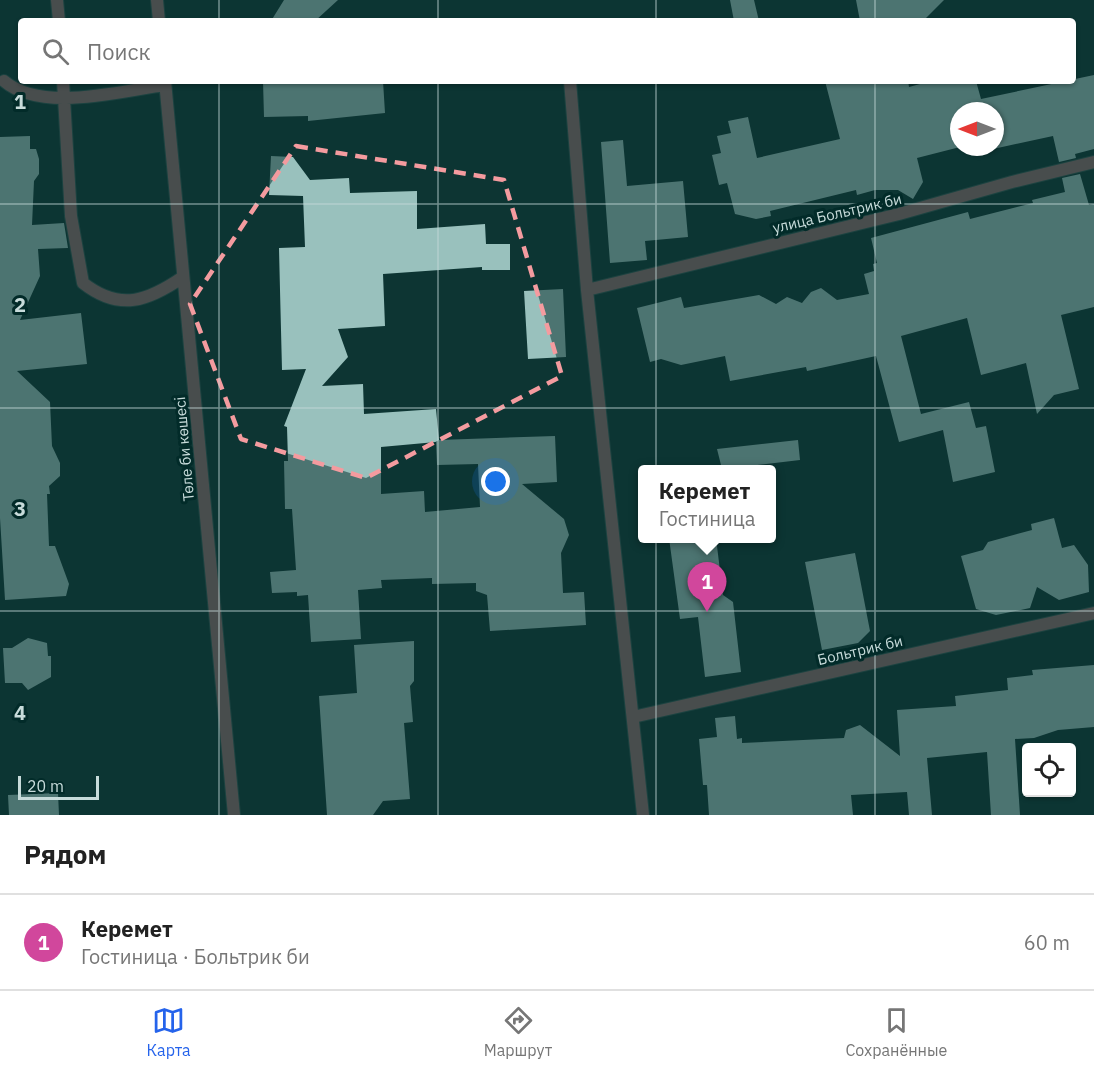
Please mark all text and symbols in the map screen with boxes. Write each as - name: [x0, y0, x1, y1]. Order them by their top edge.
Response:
- search box: [18, 18, 1076, 84]
- icon: search: [39, 35, 72, 68]
- text: Поиск: [87, 37, 151, 66]
- text: 1: [14, 88, 26, 115]
- north arrow: [950, 102, 1004, 156]
- street label: улица Больтрик би: [771, 189, 903, 237]
- text: 2: [14, 291, 26, 318]
- street label: Төле би көшесі: [170, 396, 198, 502]
- popup: [638, 465, 776, 543]
- your location: [481, 467, 510, 496]
- text: Керемет: [659, 476, 750, 505]
- text: 3: [14, 495, 26, 522]
- text: Гостиница: [659, 505, 755, 532]
- pin: 1: [688, 562, 726, 612]
- street label: Больтрик би: [815, 631, 905, 669]
- text: 4: [14, 699, 26, 726]
- map controls: [1022, 743, 1076, 797]
- button: locate: [1022, 743, 1076, 797]
- scale bar: [18, 773, 99, 800]
- text: 20 m: [27, 776, 64, 796]
- text: Рядом: [24, 837, 106, 871]
- text: Керемет: [81, 914, 173, 943]
- text: 1: [38, 929, 50, 956]
- text: 60 m: [1024, 929, 1070, 956]
- text: Гостиница · Больтрик би: [81, 943, 310, 970]
- tab: Карта: [147, 1004, 191, 1060]
- tab: Маршрут: [484, 1004, 552, 1060]
- tab: Сохранённые: [845, 1004, 947, 1060]

